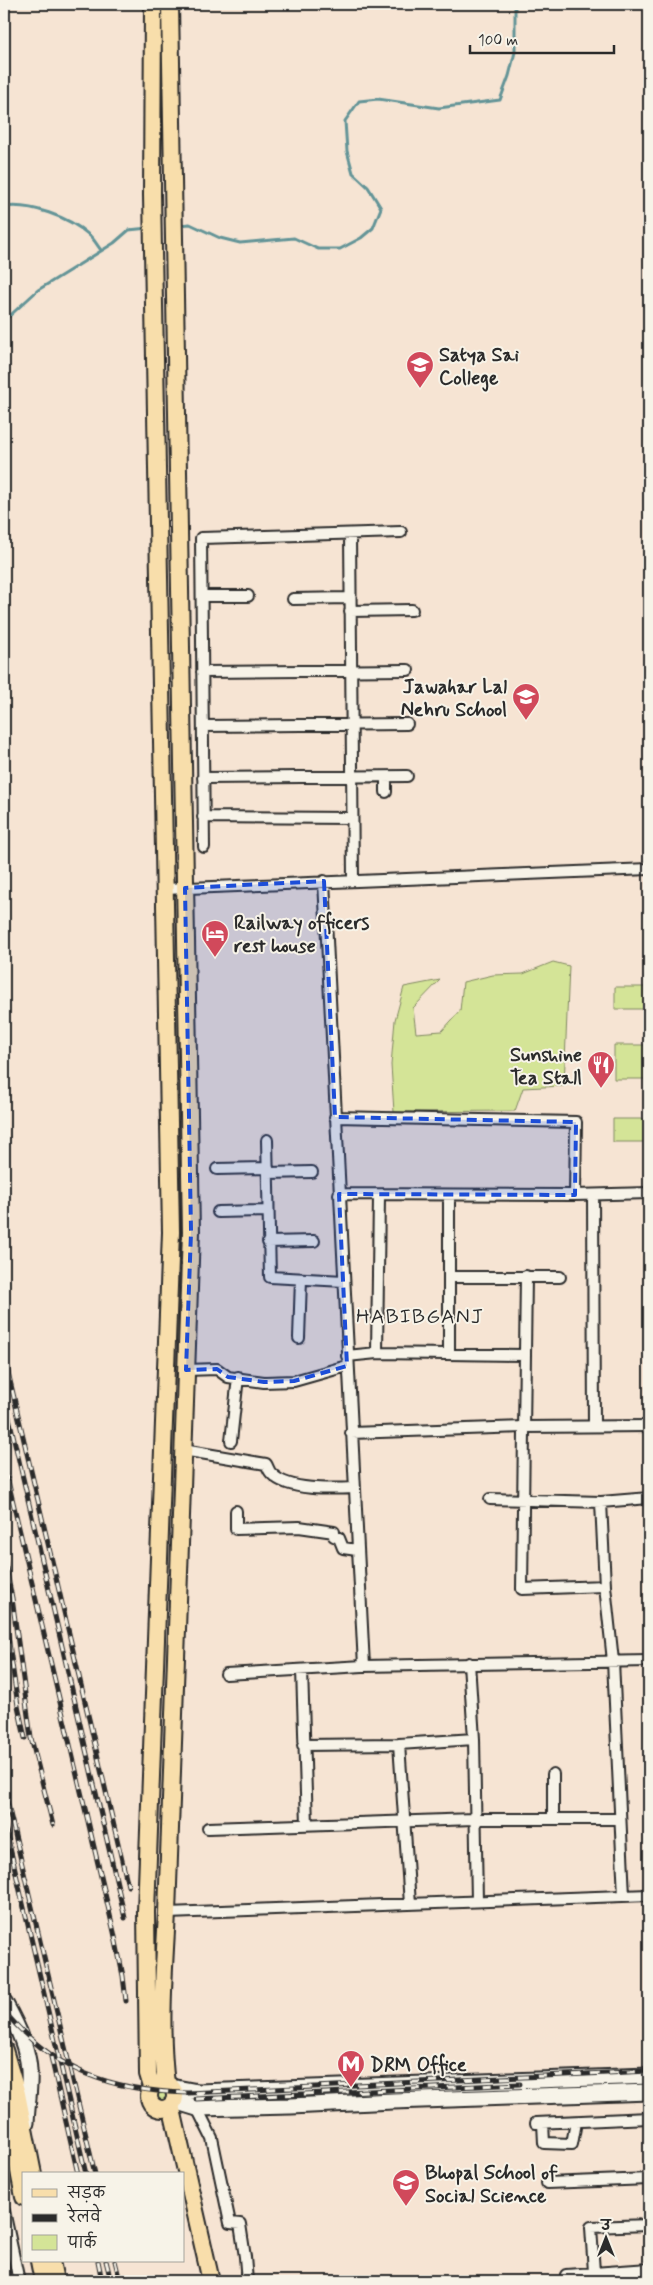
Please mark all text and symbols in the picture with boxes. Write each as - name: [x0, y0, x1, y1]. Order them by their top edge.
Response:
- scale bar: [470, 22, 614, 54]
- text: 100 m: [478, 31, 518, 51]
- place label: Satya Sai College: [439, 342, 520, 392]
- school or university icon: Satya Sai College: [405, 350, 435, 389]
- place label: Jawahar Lal Nehru School: [401, 674, 507, 724]
- school or university icon: Jawahar Lal Nehru School: [511, 682, 541, 721]
- place label: Railway officers rest house: [234, 910, 370, 960]
- hotel icon: Railway officers rest house: [200, 919, 230, 958]
- place label: Sunshine Tea Stall: [510, 1042, 582, 1092]
- restaurant icon: Sunshine Tea Stall: [586, 1050, 616, 1089]
- district label: HABIBGANJ: [356, 1303, 484, 1331]
- metro station icon: DRM Office: [336, 2049, 366, 2088]
- place label: DRM Office: [370, 2052, 467, 2079]
- place label: Bhopal School of Social Science: [425, 2160, 558, 2210]
- school or university icon: Bhopal School of Social Science: [391, 2168, 421, 2207]
- legend: [22, 2172, 185, 2262]
- text: सड़क: [67, 2184, 106, 2204]
- text: रेलवे: [66, 2203, 102, 2228]
- north arrow: [580, 2212, 630, 2262]
- text: उ: [599, 2217, 612, 2235]
- text: पार्क: [67, 2231, 98, 2254]

